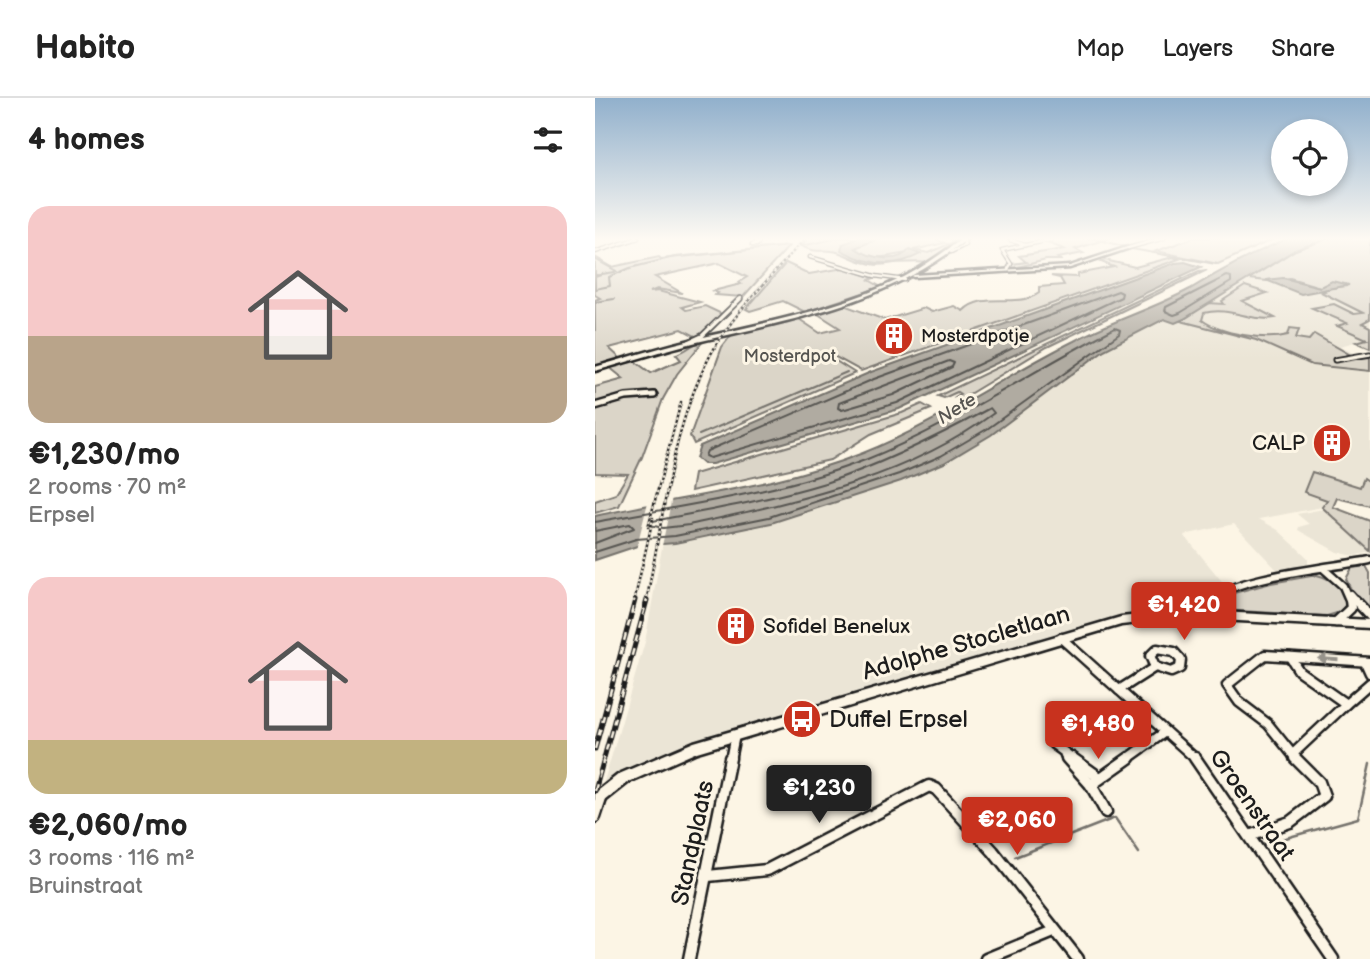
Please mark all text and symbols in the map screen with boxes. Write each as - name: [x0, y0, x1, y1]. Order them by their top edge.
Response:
- text: Habito: [35, 28, 135, 68]
- text: Map: [1076, 34, 1124, 63]
- text: Layers: [1162, 34, 1233, 63]
- text: Share: [1271, 34, 1335, 63]
- map controls: [1271, 119, 1348, 196]
- button: locate: [1271, 119, 1348, 196]
- icon: filters: [529, 121, 567, 159]
- text: 4 homes: [28, 122, 145, 158]
- icon: home: [235, 252, 361, 378]
- building icon: Mosterdpotje: [873, 315, 915, 357]
- place label: Mosterdpotje: [921, 326, 1030, 347]
- park label: Mosterdpot: [744, 346, 837, 367]
- water label: Nete: [933, 388, 981, 430]
- building icon: CALP: [1311, 422, 1353, 464]
- place label: CALP: [1252, 431, 1305, 456]
- text: €1,230/mo: [28, 437, 180, 473]
- text: 2 rooms · 70 m²: [28, 473, 187, 501]
- text: Erpsel: [28, 501, 95, 529]
- pin: €1,420: [1127, 582, 1241, 642]
- text: €1,420: [1147, 591, 1221, 619]
- street label: Adolphe Stocletlaan: [859, 599, 1073, 687]
- building icon: Sofidel Benelux: [715, 605, 757, 647]
- place label: Sofidel Benelux: [763, 614, 910, 639]
- icon: home: [235, 623, 361, 749]
- one-way arrow: [1316, 653, 1338, 664]
- bus stop icon: Duffel Erpsel: [781, 698, 823, 740]
- pin: €1,480: [1041, 702, 1155, 761]
- place label: Duffel Erpsel: [829, 705, 968, 734]
- text: €1,480: [1061, 710, 1135, 738]
- street label: Groenstraat: [1203, 744, 1301, 867]
- pin: €1,230: [762, 766, 876, 825]
- text: €1,230: [782, 774, 856, 802]
- street label: Standplaats: [666, 778, 720, 908]
- pin: €2,060: [960, 798, 1074, 857]
- text: €2,060: [978, 806, 1056, 834]
- text: €2,060/mo: [28, 808, 188, 844]
- text: 3 rooms · 116 m²: [28, 844, 195, 872]
- text: Bruinstraat: [28, 872, 143, 900]

